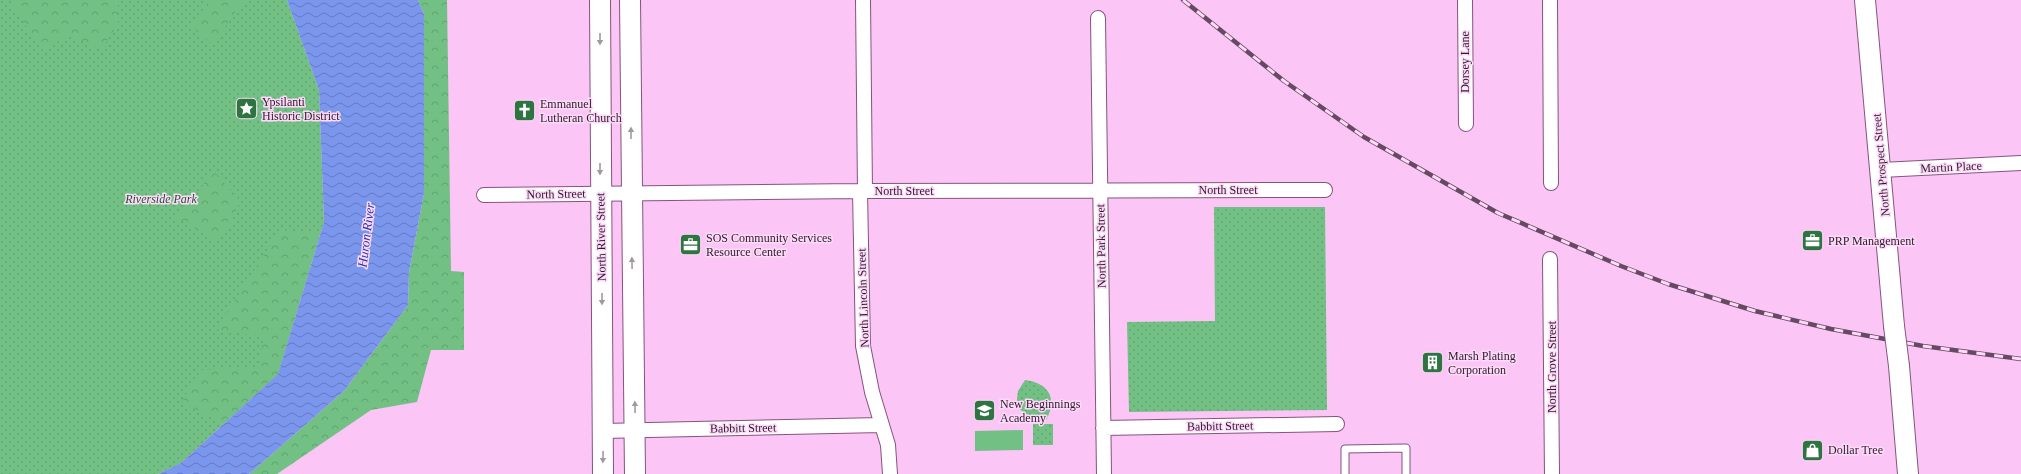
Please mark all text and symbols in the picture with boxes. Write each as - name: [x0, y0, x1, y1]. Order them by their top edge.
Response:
- street label: Dorsey Lane: [1458, 31, 1472, 93]
- one-way arrow: [597, 33, 603, 46]
- place label: Ypsilanti Historic District: [262, 95, 340, 123]
- place icon: Ypsilanti Historic District: [234, 96, 260, 122]
- place label: Emmanuel Lutheran Church: [540, 97, 622, 125]
- church icon: Emmanuel Lutheran Church: [512, 98, 538, 124]
- street label: North Prospect Street: [1869, 112, 1892, 217]
- one-way arrow: [628, 126, 634, 139]
- street label: Martin Place: [1920, 158, 1982, 176]
- one-way arrow: [597, 163, 603, 176]
- street label: North Street: [1199, 183, 1258, 197]
- street label: North Street: [875, 184, 934, 198]
- street label: North Street: [526, 186, 586, 202]
- park label: Riverside Park: [124, 192, 197, 206]
- street label: North River Street: [593, 192, 609, 281]
- water label: Huron River: [354, 201, 378, 269]
- street label: North Park Street: [1093, 203, 1109, 288]
- office icon: PRP Management: [1800, 228, 1826, 254]
- place label: SOS Community Services Resource Center: [706, 231, 832, 259]
- office icon: SOS Community Services Resource Center: [678, 232, 704, 258]
- place label: PRP Management: [1828, 234, 1915, 248]
- street label: North Lincoln Street: [854, 247, 872, 348]
- one-way arrow: [629, 257, 636, 269]
- one-way arrow: [599, 293, 605, 306]
- street label: North Grove Street: [1545, 320, 1559, 413]
- place label: Marsh Plating Corporation: [1448, 349, 1516, 377]
- building icon: Marsh Plating Corporation: [1419, 350, 1445, 376]
- place label: New Beginnings Academy: [1000, 397, 1081, 425]
- school or university icon: New Beginnings Academy: [972, 398, 998, 424]
- one-way arrow: [632, 400, 638, 413]
- street label: Babbitt Street: [1187, 418, 1254, 434]
- street label: Babbitt Street: [710, 420, 777, 436]
- shop icon: Dollar Tree: [1800, 437, 1826, 463]
- place label: Dollar Tree: [1828, 443, 1883, 457]
- one-way arrow: [600, 451, 606, 464]

